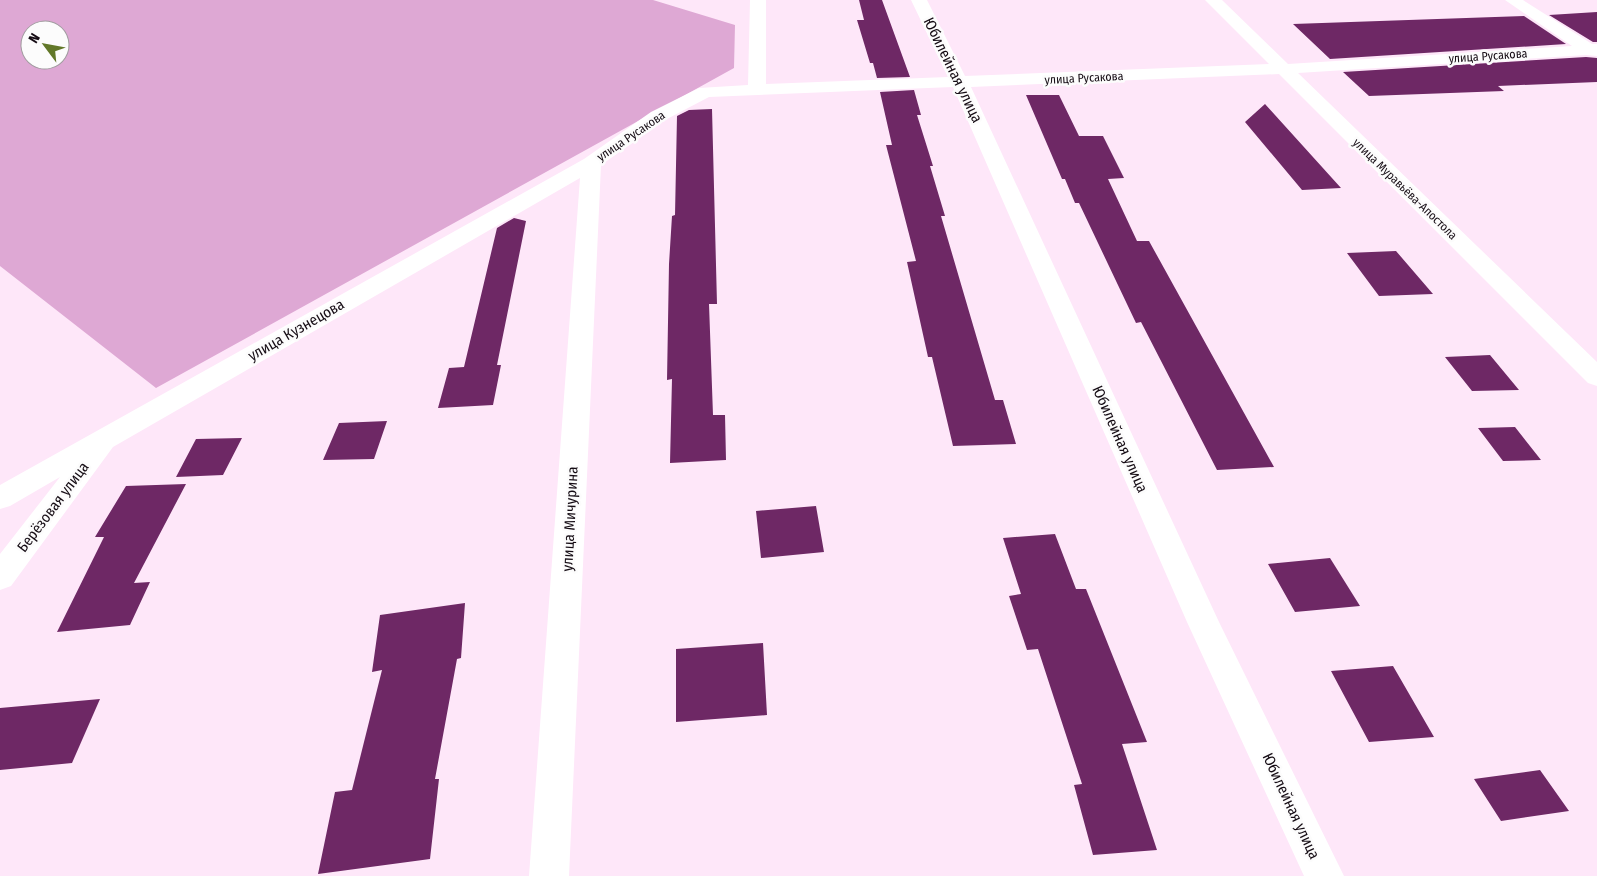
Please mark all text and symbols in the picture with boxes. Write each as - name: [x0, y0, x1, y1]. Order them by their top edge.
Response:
- street label: Юбилейная улица: [920, 14, 986, 126]
- north arrow: [20, 20, 70, 70]
- text: N: [25, 30, 44, 46]
- street label: улица Русакова: [1448, 46, 1528, 66]
- street label: улица Русакова: [1044, 69, 1124, 87]
- street label: улица Русакова: [594, 108, 668, 164]
- street label: улица Муравьёва-Апостола: [1350, 136, 1460, 243]
- street label: улица Кузнецова: [245, 295, 347, 365]
- street label: Юбилейная улица: [1088, 383, 1152, 495]
- street label: Берёзовая улица: [13, 458, 93, 556]
- street label: улица Мичурина: [558, 466, 582, 572]
- street label: Юбилейная улица: [1259, 750, 1323, 862]

